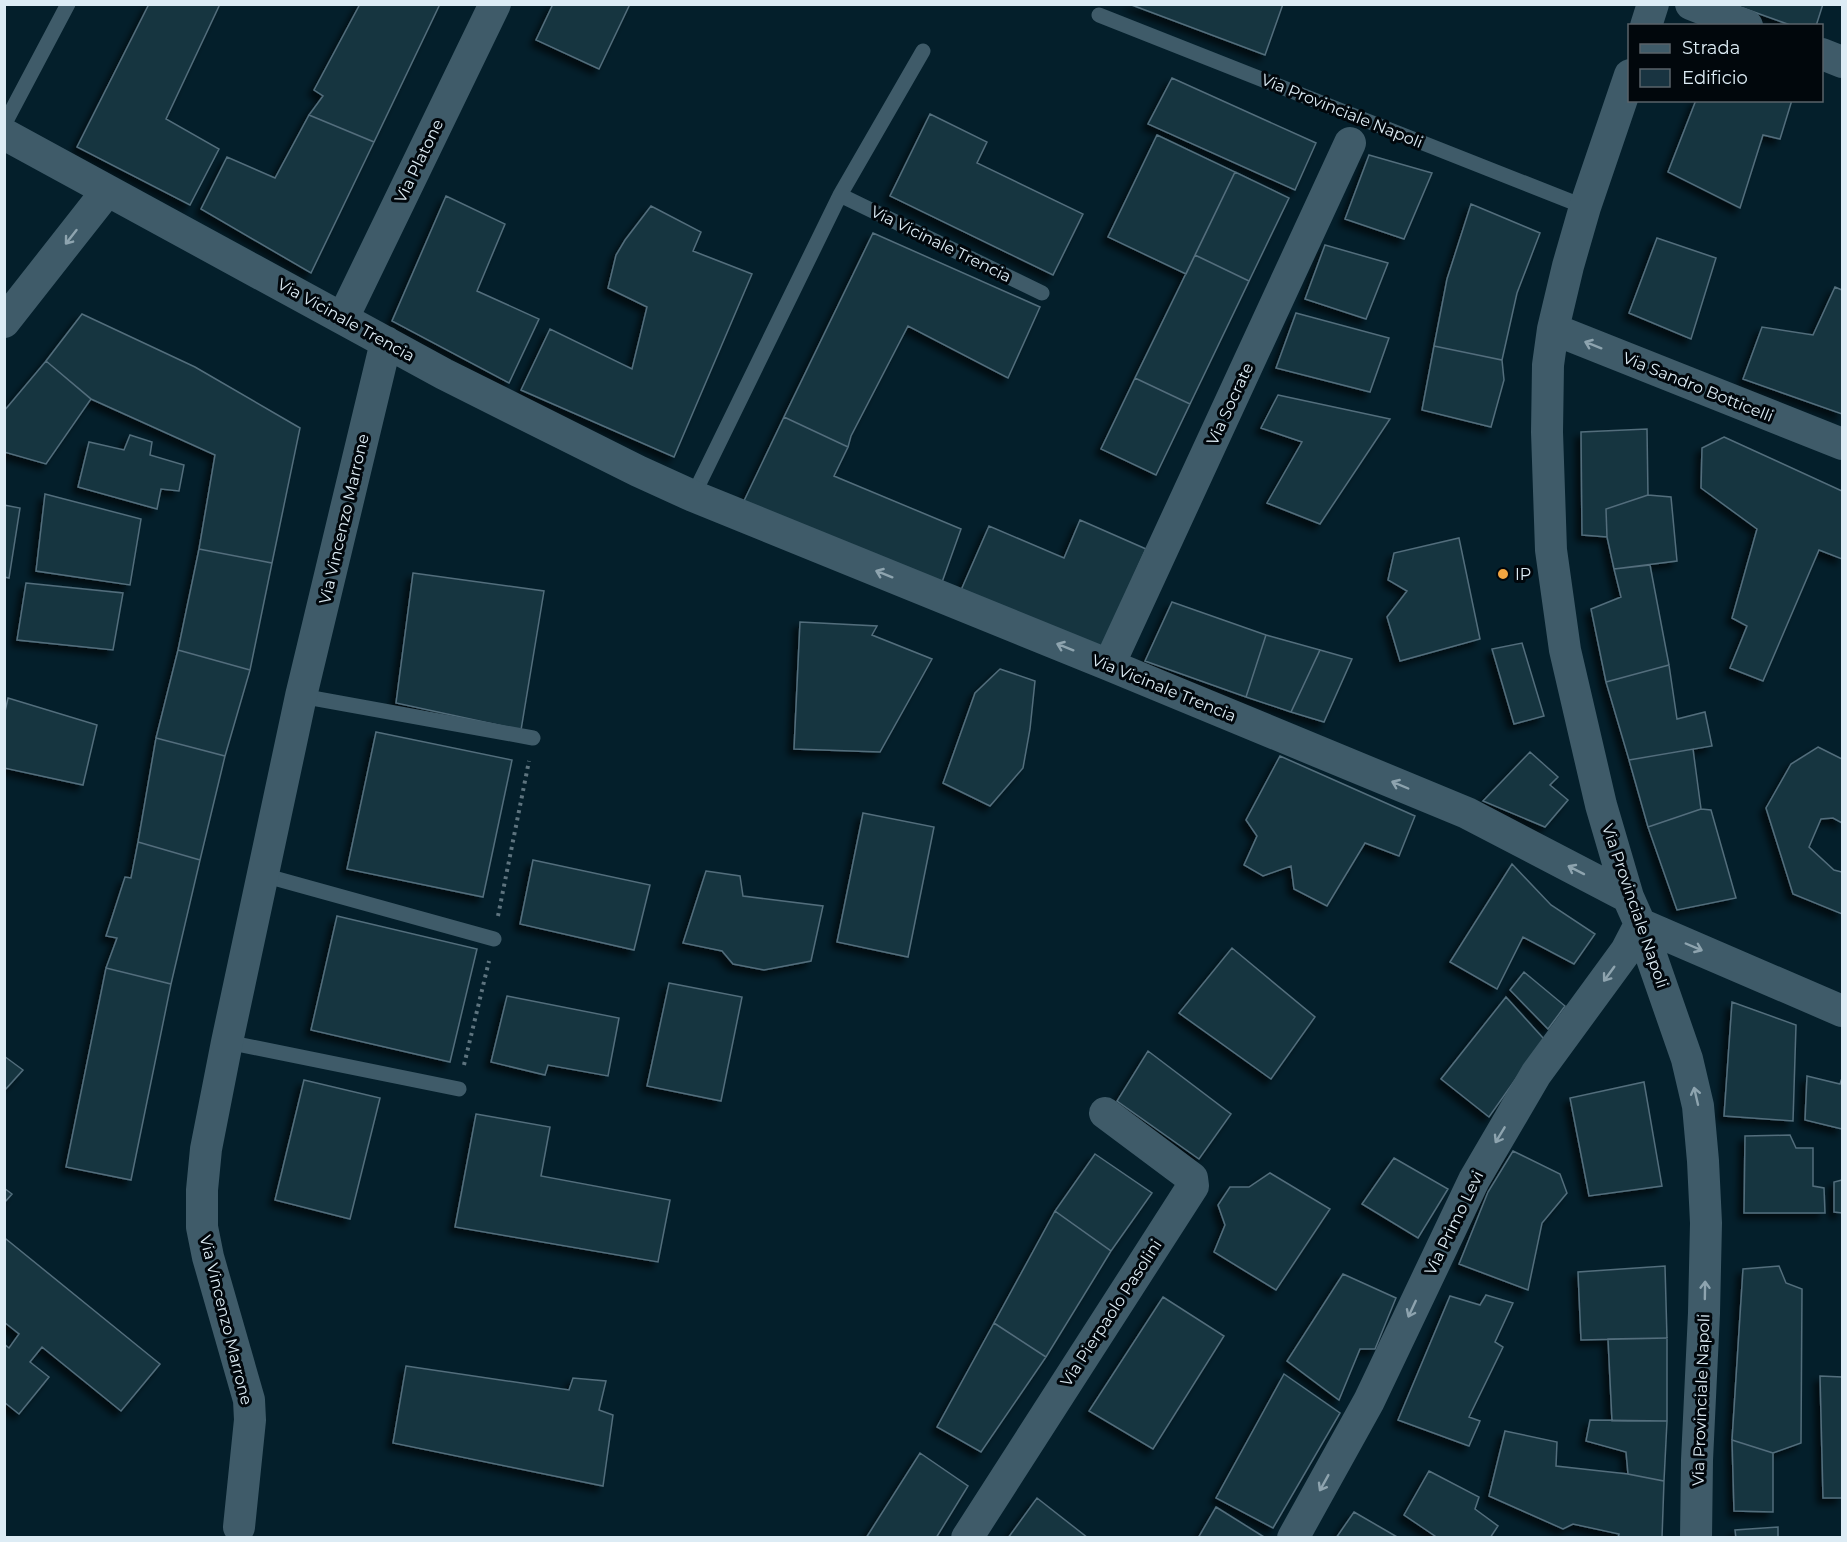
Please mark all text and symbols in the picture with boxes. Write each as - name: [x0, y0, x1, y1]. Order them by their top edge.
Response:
- legend: [1628, 24, 1823, 102]
- text: Strada: [1682, 37, 1740, 59]
- text: Edificio: [1682, 67, 1748, 89]
- street label: Via Provinciale Napoli: [1258, 70, 1426, 152]
- street label: Via Platone: [391, 116, 447, 206]
- street label: Via Vicinale Trencia: [868, 202, 1014, 286]
- one-way arrow: [64, 229, 77, 245]
- street label: Via Vicinale Trencia: [274, 274, 418, 366]
- one-way arrow: [1584, 339, 1603, 350]
- street label: Via Sandro Botticelli: [1620, 348, 1776, 426]
- street label: Via Socrate: [1203, 360, 1257, 448]
- street label: Via Vincenzo Marrone: [315, 432, 373, 606]
- place label: IP: [1515, 565, 1531, 584]
- marker: IP: [1496, 567, 1510, 581]
- one-way arrow: [875, 568, 894, 579]
- one-way arrow: [1056, 641, 1075, 652]
- street label: Via Vicinale Trencia: [1089, 650, 1239, 726]
- one-way arrow: [1392, 779, 1410, 790]
- street label: Via Provinciale Napoli: [1598, 821, 1672, 991]
- one-way arrow: [1568, 864, 1585, 876]
- one-way arrow: [1684, 942, 1703, 953]
- one-way arrow: [1603, 966, 1615, 982]
- one-way arrow: [1689, 1087, 1701, 1106]
- one-way arrow: [1493, 1126, 1505, 1143]
- street label: Via Primo Levi: [1421, 1168, 1487, 1278]
- street label: Via Vincenzo Marrone: [196, 1233, 256, 1407]
- street label: Via Pierpaolo Pasolini: [1056, 1236, 1166, 1390]
- one-way arrow: [1699, 1281, 1711, 1301]
- one-way arrow: [1406, 1300, 1418, 1318]
- street label: Via Provinciale Napoli: [1688, 1313, 1714, 1487]
- one-way arrow: [1318, 1474, 1330, 1491]

